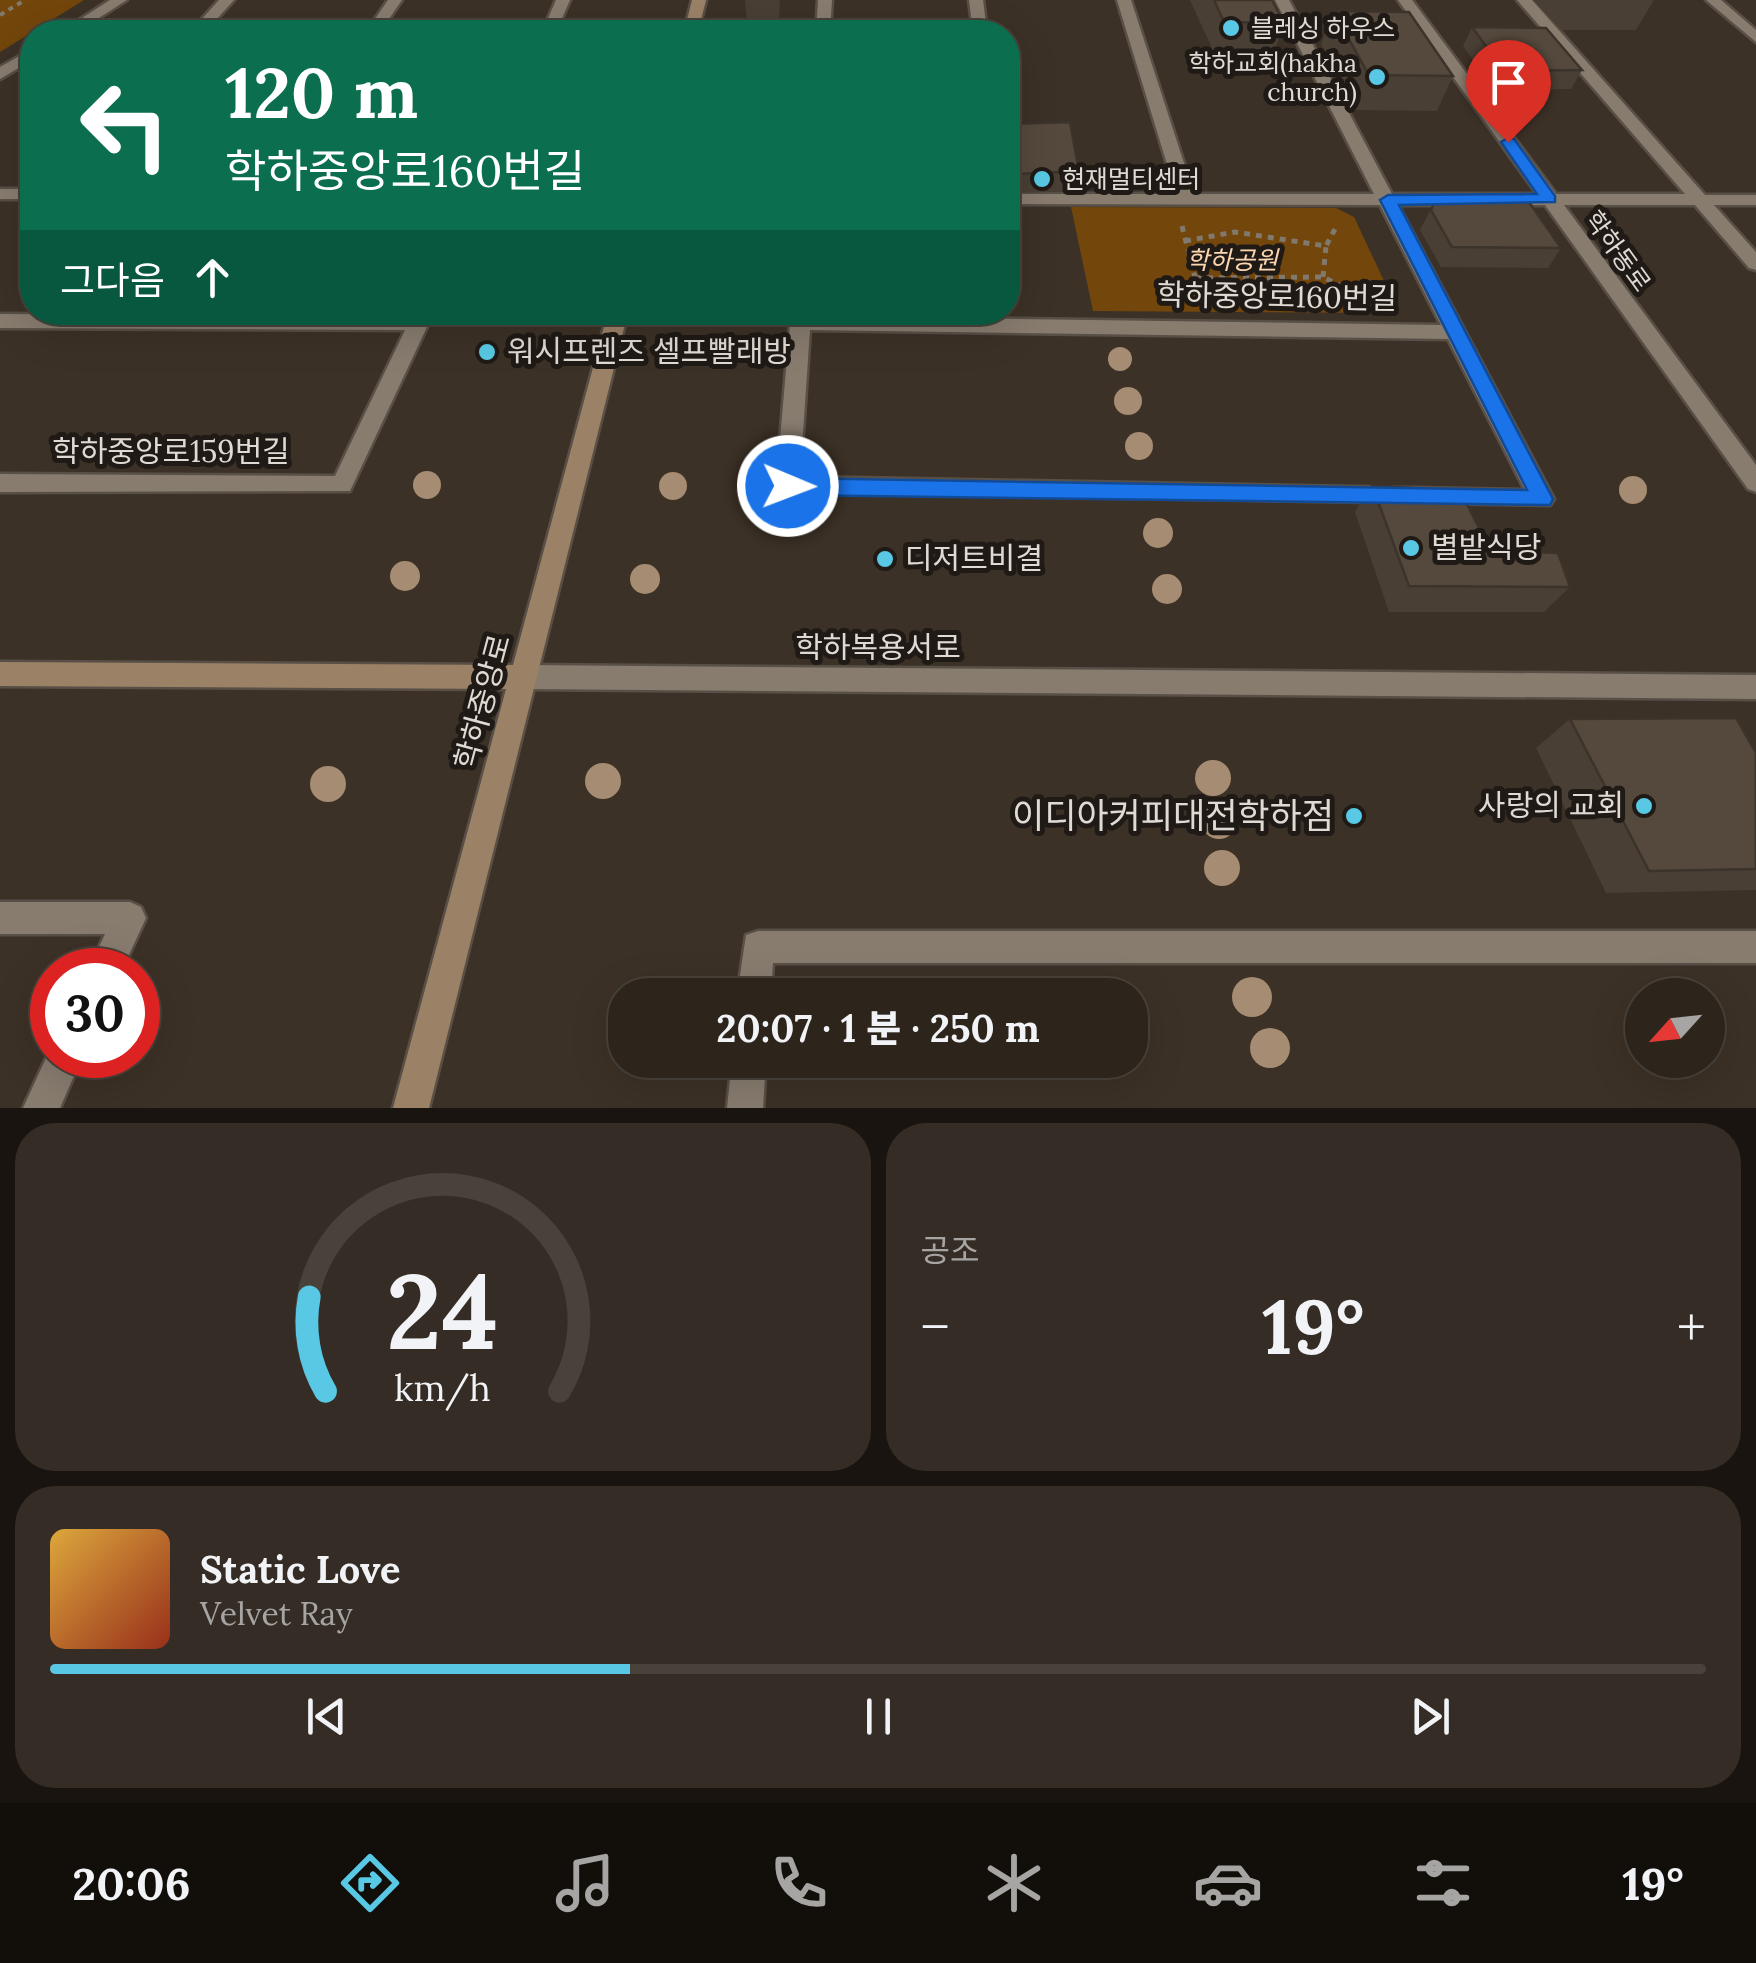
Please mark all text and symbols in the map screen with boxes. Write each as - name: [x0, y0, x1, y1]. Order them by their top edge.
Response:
- place label: 블레싱 하우스: [1251, 12, 1396, 44]
- marker: 블레싱 하우스: [1220, 17, 1242, 39]
- pin: [1466, 40, 1551, 143]
- place label: 학하교회(hakha church): [1188, 47, 1357, 108]
- text: 120 m: [225, 48, 418, 137]
- icon: arrive: [1481, 55, 1536, 110]
- icon: left: [60, 60, 190, 190]
- marker: 학하교회(hakha church): [1366, 66, 1388, 88]
- text: 학하중앙로160번길: [225, 142, 585, 199]
- place label: 현재멀티센터: [1062, 163, 1200, 195]
- marker: 현재멀티센터: [1031, 168, 1053, 190]
- street label: 학하동로: [1578, 204, 1658, 298]
- park label: 학하공원: [1186, 244, 1280, 276]
- icon: ahead: [185, 250, 240, 305]
- text: 그다음: [60, 256, 165, 304]
- street label: 학하중앙로160번길: [1157, 275, 1397, 317]
- place label: 워시프렌즈 셀프빨래방: [507, 332, 791, 370]
- marker: 워시프렌즈 셀프빨래방: [476, 341, 498, 363]
- street label: 학하중앙로159번길: [52, 432, 290, 470]
- position arrow: [736, 434, 840, 538]
- place label: 별밭식당: [1431, 528, 1541, 566]
- marker: 별밭식당: [1400, 537, 1422, 559]
- place label: 디저트비결: [905, 539, 1043, 577]
- marker: 디저트비결: [874, 548, 896, 570]
- street label: 학하복용서로: [795, 628, 961, 666]
- street label: 학하중앙로: [446, 630, 518, 773]
- place label: 사랑의 교회: [1478, 786, 1624, 824]
- place label: 이디아커피대전학하점: [1012, 793, 1334, 838]
- marker: 사랑의 교회: [1633, 795, 1655, 817]
- marker: 이디아커피대전학하점: [1343, 805, 1365, 827]
- speed limit sign: 30: [30, 948, 160, 1078]
- north arrow: [1625, 978, 1725, 1078]
- map controls: [1625, 978, 1725, 1078]
- text: 20:07 · 1 분 · 250 m: [716, 1004, 1040, 1052]
- text: 공조: [921, 1230, 979, 1271]
- text: 24: [387, 1244, 499, 1377]
- text: 19°: [1262, 1279, 1364, 1375]
- text: −: [921, 1292, 950, 1362]
- text: +: [1677, 1292, 1706, 1362]
- text: km/h: [394, 1365, 491, 1411]
- text: Static Love: [200, 1545, 400, 1593]
- text: Velvet Ray: [200, 1593, 353, 1634]
- icon: previous: [299, 1689, 354, 1744]
- icon: pause: [851, 1689, 906, 1744]
- icon: next: [1403, 1689, 1458, 1744]
- icon: directions: [335, 1848, 405, 1918]
- icon: music: [550, 1848, 620, 1918]
- icon: phone: [764, 1848, 834, 1918]
- icon: climate: [979, 1848, 1049, 1918]
- icon: car: [1193, 1848, 1263, 1918]
- icon: filters: [1408, 1848, 1478, 1918]
- text: 20:06: [72, 1855, 191, 1912]
- text: 19°: [1622, 1855, 1684, 1912]

